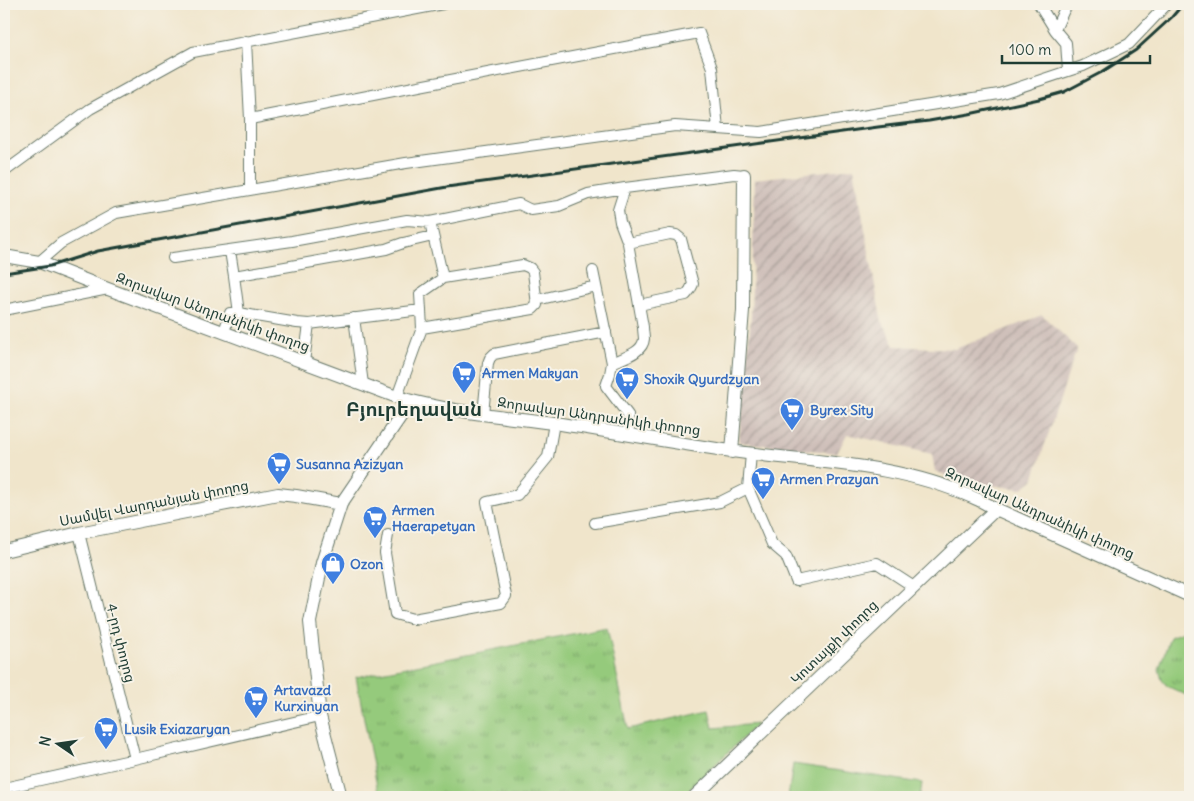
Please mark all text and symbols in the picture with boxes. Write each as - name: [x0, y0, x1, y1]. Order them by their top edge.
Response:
- scale bar: [1002, 32, 1149, 64]
- text: 100 m: [1009, 40, 1051, 59]
- street label: Զորավար Անդրանիկի փողոց: [114, 268, 312, 356]
- supermarket icon: Armen Makyan: [451, 360, 477, 394]
- place label: Armen Makyan: [482, 364, 578, 382]
- supermarket icon: Shoxik Qyurdzyan: [614, 366, 640, 400]
- place label: Shoxik Qyurdzyan: [644, 370, 759, 388]
- street label: Զորավար Անդրանիկի փողոց: [496, 393, 702, 439]
- district label: Բյուրեղավան: [346, 397, 482, 421]
- supermarket icon: Byrex Sity: [779, 397, 805, 431]
- place label: Byrex Sity: [810, 401, 874, 419]
- supermarket icon: Susanna Azizyan: [266, 451, 292, 485]
- place label: Susanna Azizyan: [296, 455, 403, 473]
- street label: Զորավար Անդրանիկի փողոց: [943, 463, 1137, 563]
- supermarket icon: Armen Prazyan: [750, 466, 776, 500]
- place label: Armen Prazyan: [780, 470, 879, 488]
- street label: Սամվել Վարդանյան փողոց: [58, 476, 250, 530]
- place label: Armen Haerapetyan: [392, 501, 475, 535]
- supermarket icon: Armen Haerapetyan: [362, 505, 388, 539]
- shop icon: Ozon: [320, 551, 346, 585]
- place label: Ozon: [350, 555, 383, 573]
- street label: Կոտայքի փողոց: [787, 596, 881, 688]
- street label: 4-րդ փողոց: [102, 602, 140, 684]
- place label: Artavazd Kurxinyan: [274, 681, 339, 715]
- supermarket icon: Artavazd Kurxinyan: [243, 685, 269, 719]
- supermarket icon: Lusik Exiazaryan: [93, 716, 119, 750]
- north arrow: [32, 718, 82, 768]
- place label: Lusik Exiazaryan: [124, 720, 230, 738]
- text: N: [35, 734, 55, 748]

